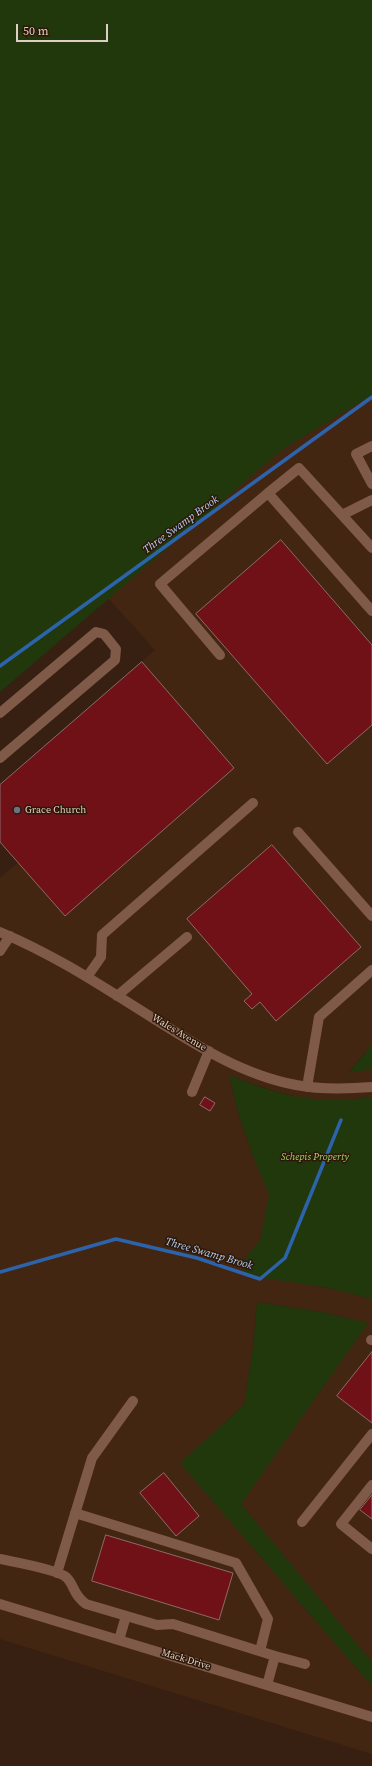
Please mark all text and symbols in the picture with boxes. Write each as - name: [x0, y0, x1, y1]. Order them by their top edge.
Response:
- scale bar: [18, 16, 110, 42]
- text: 50 m: [23, 23, 49, 39]
- water label: Three Swamp Brook: [141, 493, 221, 557]
- place label: Grace Church: [25, 804, 86, 816]
- marker: Grace Church: [12, 805, 22, 815]
- street label: Wales Avenue: [150, 1012, 208, 1054]
- park label: Schepis Property: [281, 1151, 349, 1163]
- water label: Three Swamp Brook: [164, 1235, 254, 1273]
- street label: Mack Drive: [160, 1647, 212, 1673]

